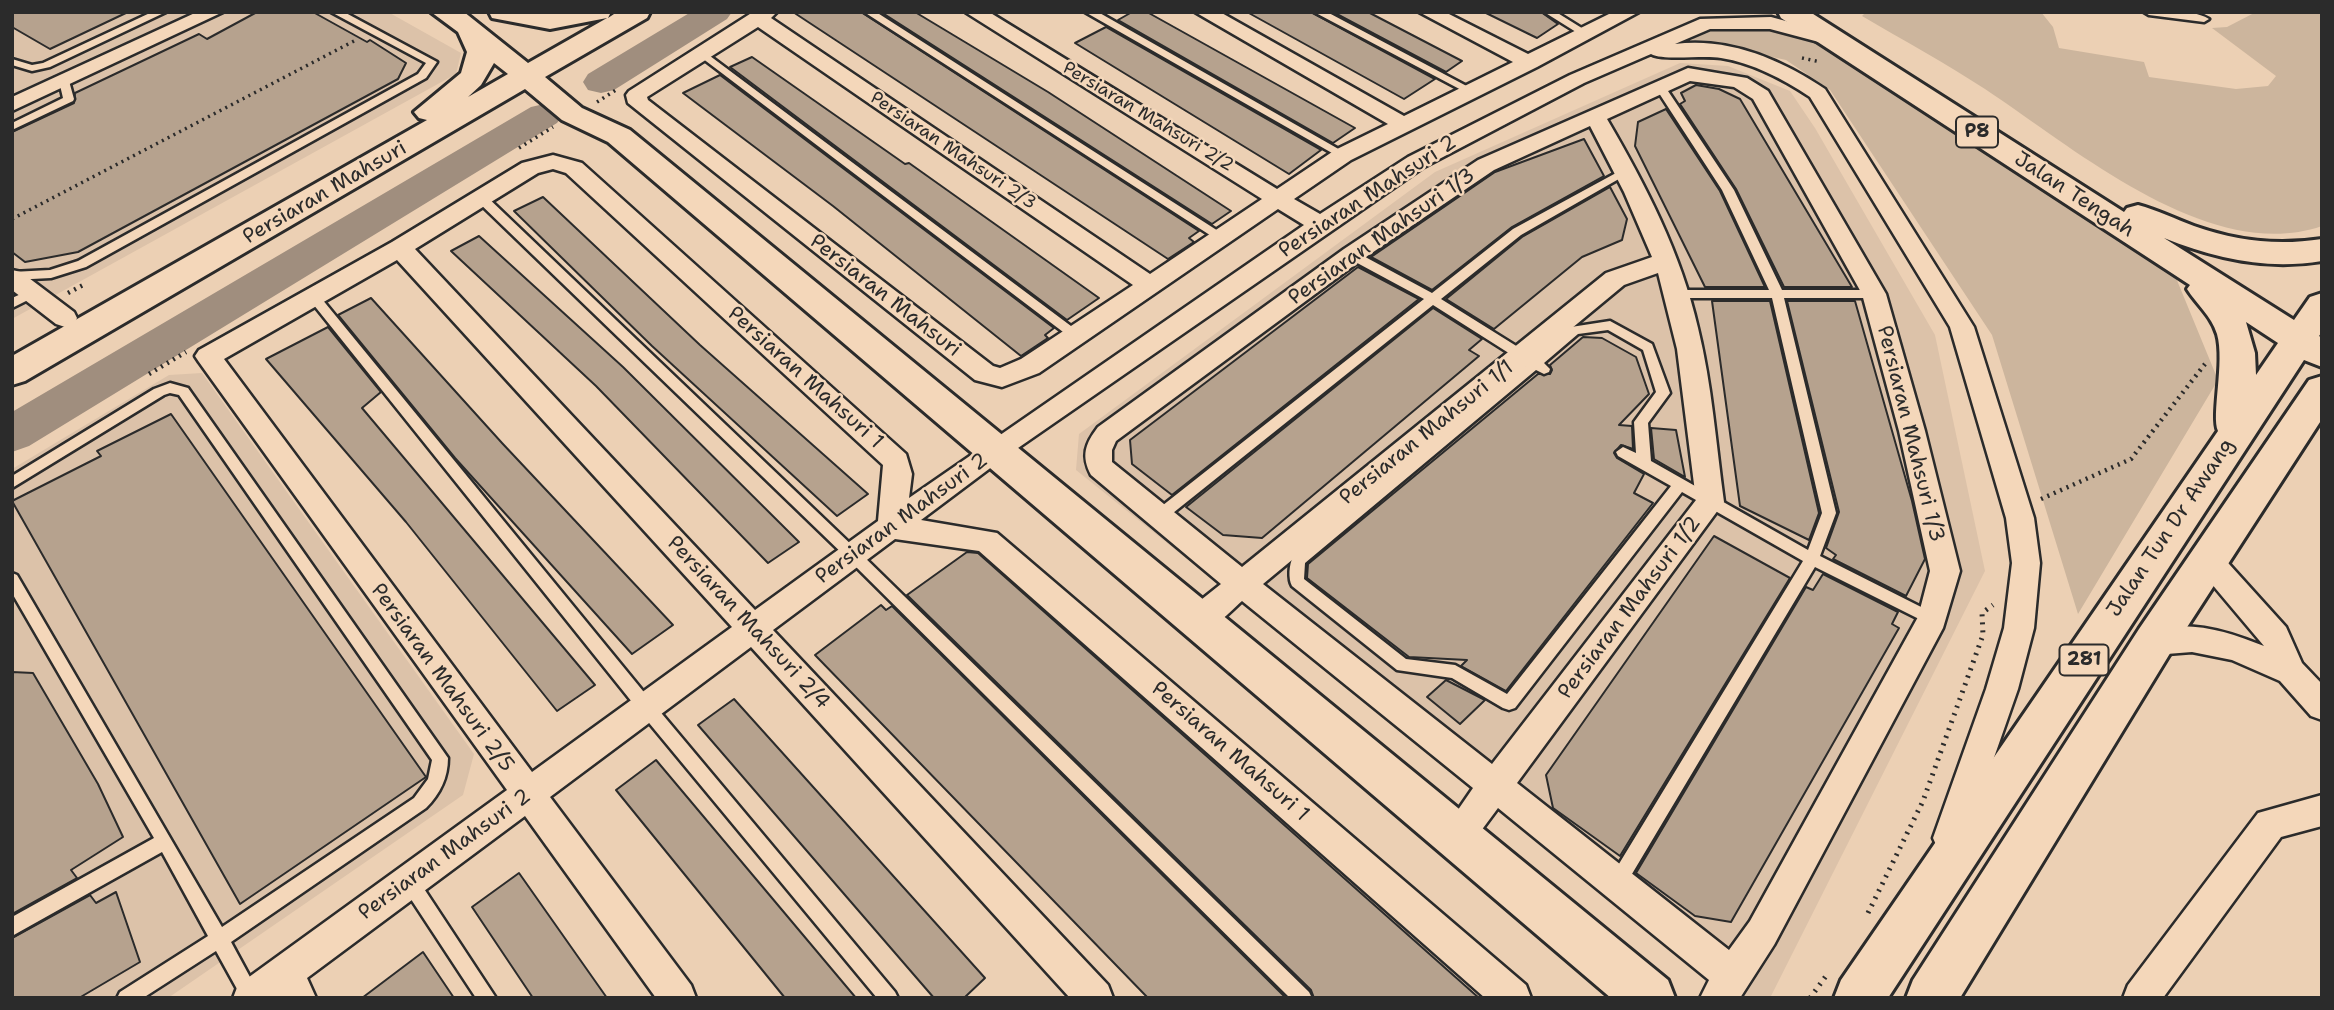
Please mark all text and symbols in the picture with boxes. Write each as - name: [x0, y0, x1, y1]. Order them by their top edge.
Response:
- street label: Persiaran Mahsuri 2/2: [1059, 57, 1237, 177]
- street label: Persiaran Mahsuri 2/3: [866, 87, 1040, 215]
- road number: P8: [1956, 116, 1998, 148]
- street label: Persiaran Mahsuri 2: [1274, 130, 1462, 264]
- street label: Persiaran Mahsuri: [239, 136, 411, 250]
- street label: Jalan Tengah: [2009, 147, 2139, 243]
- street label: Persiaran Mahsuri 1/3: [1284, 163, 1480, 311]
- street label: Persiaran Mahsuri: [804, 229, 966, 363]
- street label: Persiaran Mahsuri 1: [722, 301, 888, 455]
- street label: Persiaran Mahsuri 1/3: [1871, 323, 1949, 545]
- street label: Persiaran Mahsuri 1/1: [1335, 355, 1519, 511]
- street label: Jalan Tun Dr Awang: [2102, 434, 2240, 622]
- street label: Persiaran Mahsuri 2: [811, 448, 993, 590]
- street label: Persiaran Mahsuri 1/2: [1553, 512, 1707, 704]
- street label: Persiaran Mahsuri 2/4: [661, 531, 835, 715]
- street label: Persiaran Mahsuri 2/5: [365, 579, 519, 777]
- road number: 281: [2060, 645, 2108, 676]
- street label: Persiaran Mahsuri 1: [1146, 677, 1314, 827]
- street label: Persiaran Mahsuri 2: [354, 784, 536, 926]

